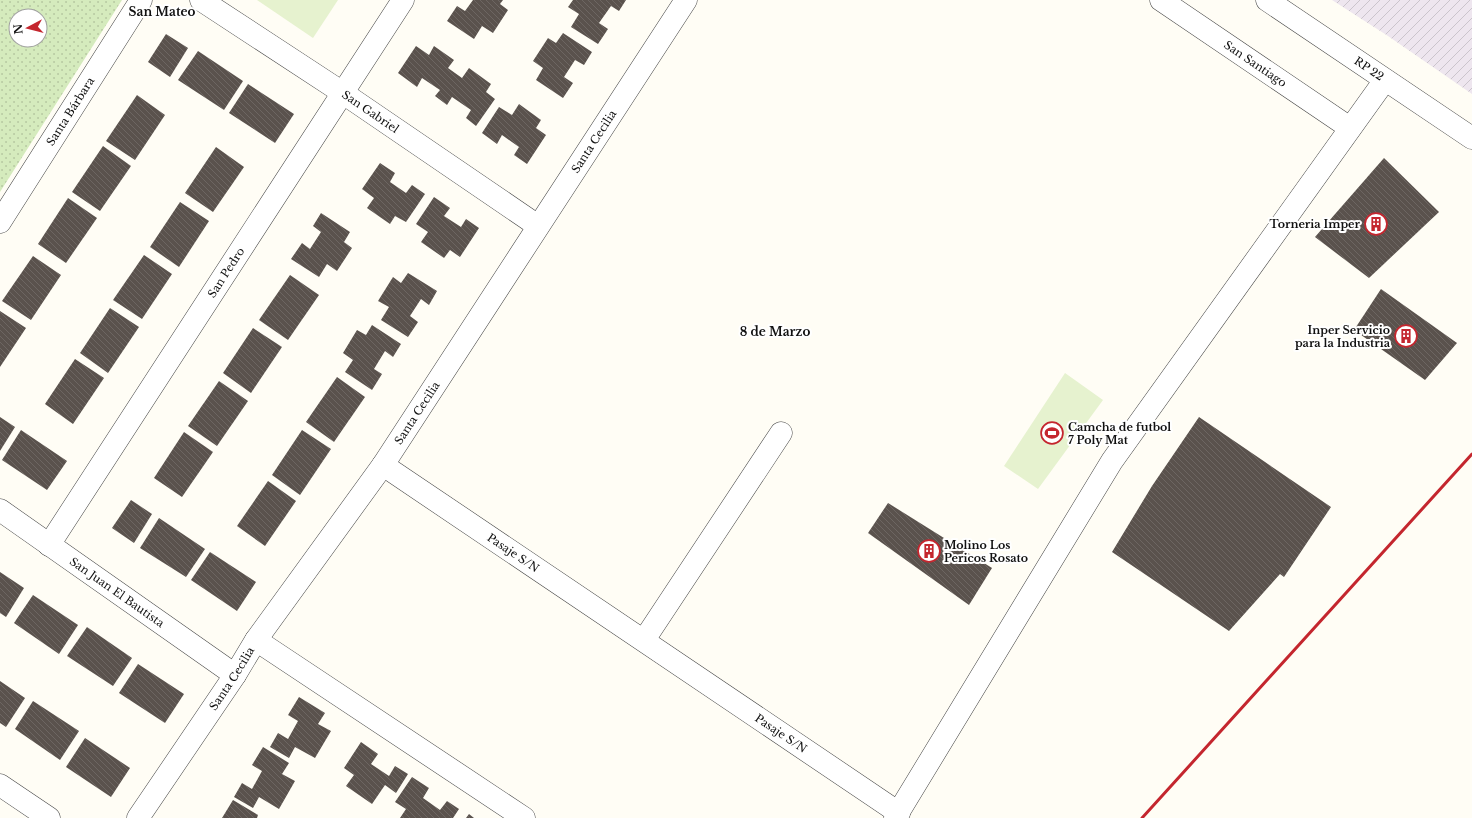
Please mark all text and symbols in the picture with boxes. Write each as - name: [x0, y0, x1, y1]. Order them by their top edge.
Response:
- district label: San Mateo: [129, 4, 196, 19]
- north arrow: [8, 8, 48, 48]
- text: N: [10, 23, 26, 35]
- street label: San Santiago: [1221, 38, 1289, 90]
- street label: RP 22: [1352, 54, 1387, 84]
- street label: Santa Bárbara: [43, 74, 98, 148]
- street label: San Gabriel: [339, 87, 402, 136]
- street label: Santa Cecilia: [568, 107, 620, 176]
- building icon: Torneria Imper: [1363, 211, 1389, 237]
- place label: Torneria Imper: [1269, 217, 1361, 231]
- street label: San Pedro: [205, 245, 248, 300]
- place label: Inper Servicio para la Industria: [1295, 323, 1391, 350]
- building icon: Inper Servicio para la Industria: [1393, 323, 1419, 349]
- district label: 8 de Marzo: [740, 324, 810, 339]
- street label: Santa Cecilia: [391, 378, 443, 447]
- sports icon: Camcha de futbol 7 Poly Mat: [1039, 420, 1065, 446]
- place label: Camcha de futbol 7 Poly Mat: [1068, 420, 1171, 447]
- street label: Pasaje S/N: [485, 530, 542, 575]
- building icon: Molino Los Pericos Rosato: [916, 538, 942, 564]
- place label: Molino Los Pericos Rosato: [944, 538, 1028, 565]
- street label: San Juan El Bautista: [67, 554, 168, 631]
- street label: Santa Cecilia: [206, 644, 258, 713]
- street label: Pasaje S/N: [752, 711, 810, 756]

